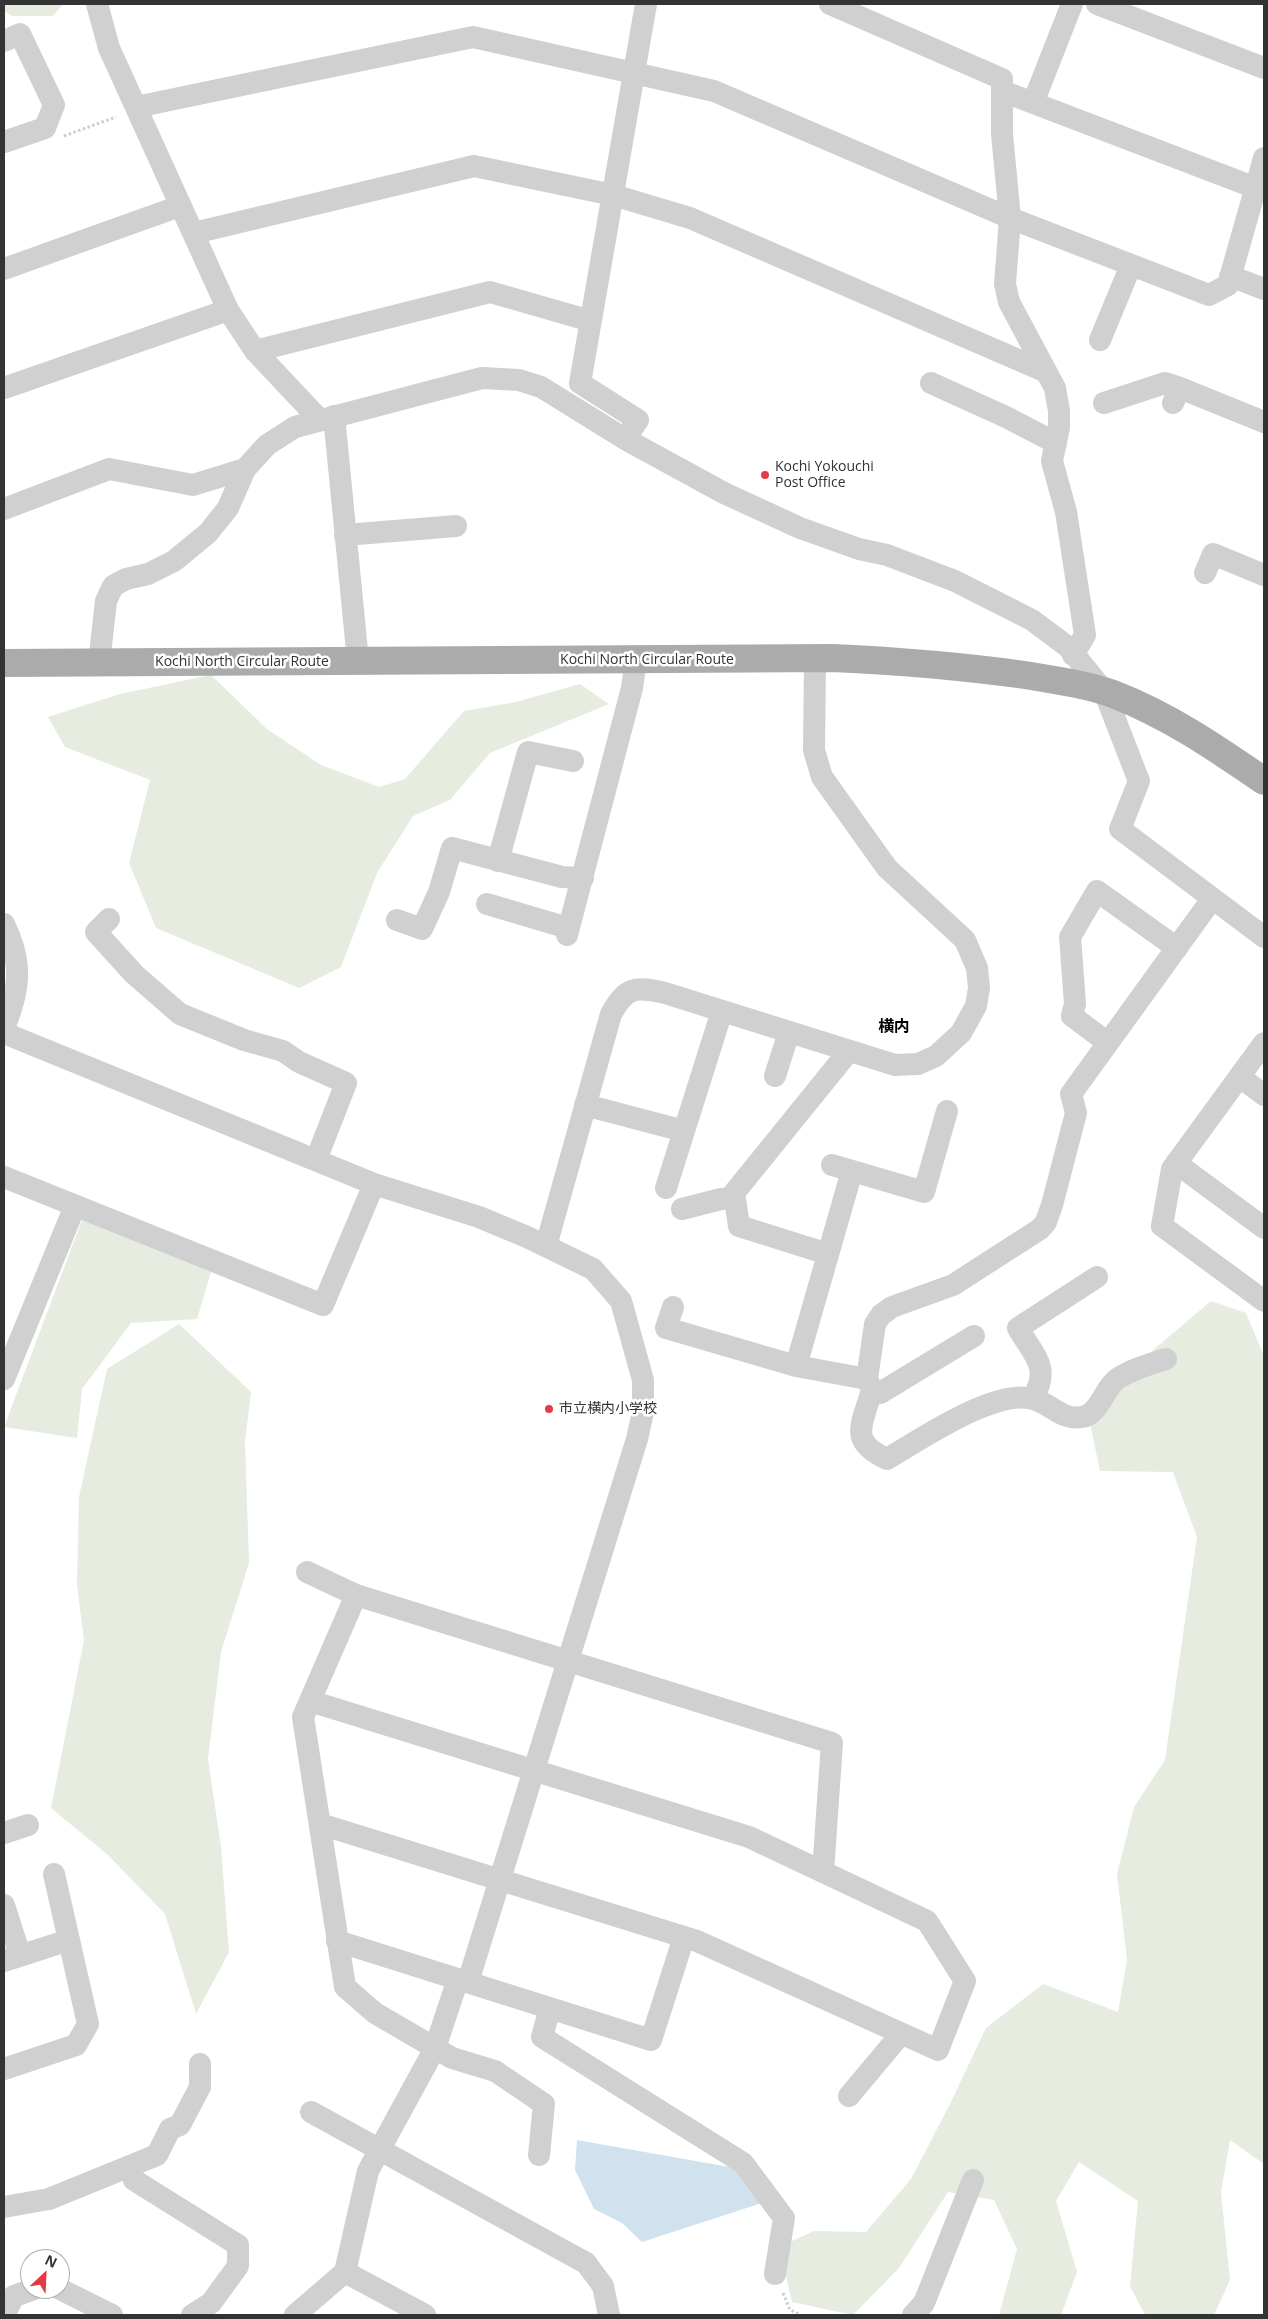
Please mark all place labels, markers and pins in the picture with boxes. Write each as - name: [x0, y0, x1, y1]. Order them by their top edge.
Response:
- place label: Kochi Yokouchi Post Office: [775, 459, 874, 492]
- marker: Kochi Yokouchi Post Office: [759, 469, 771, 481]
- place label: 市立横内小学校: [559, 1401, 657, 1417]
- marker: 市立横内小学校: [543, 1403, 555, 1415]

